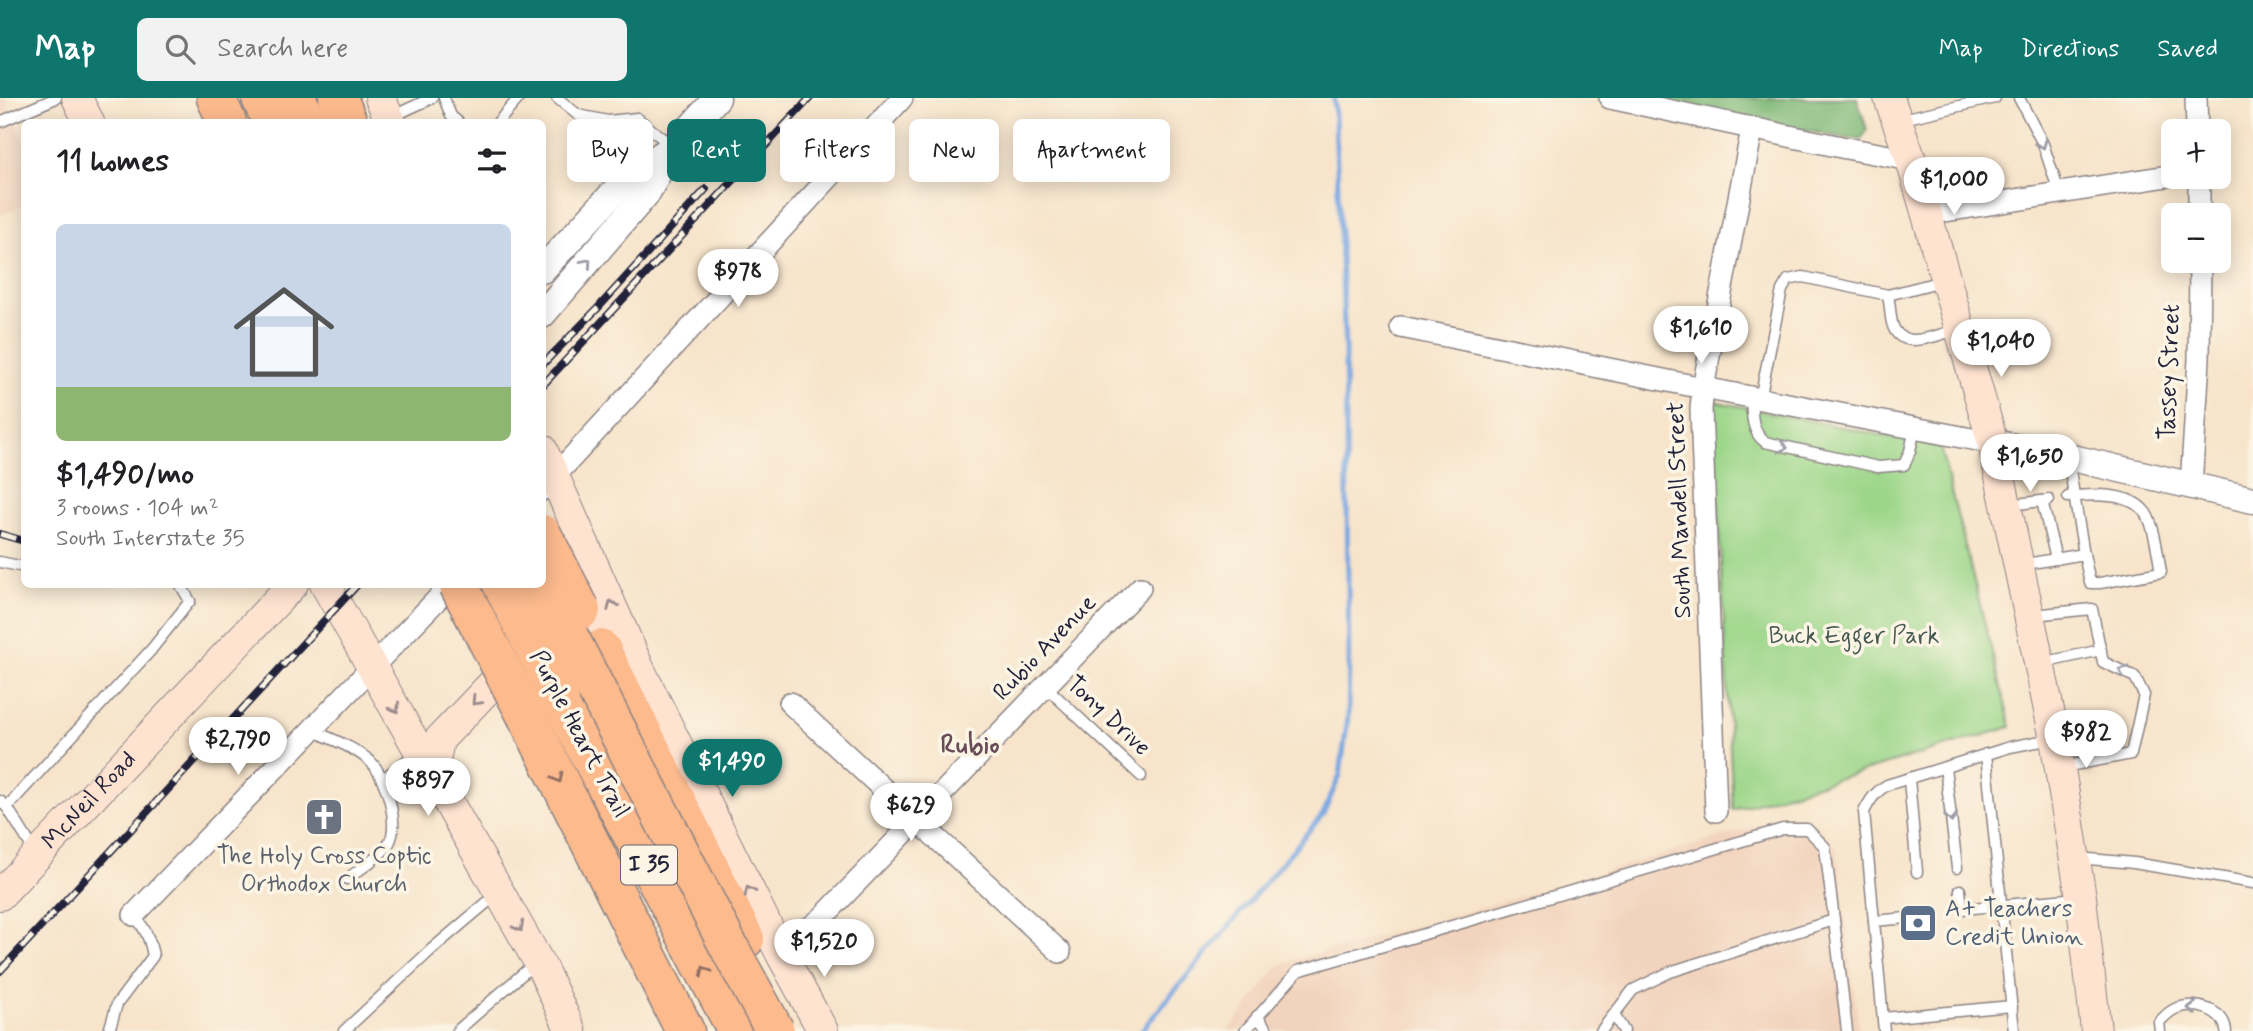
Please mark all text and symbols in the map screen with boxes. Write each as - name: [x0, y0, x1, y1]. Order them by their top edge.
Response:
- search box: [137, 18, 627, 81]
- text: Map: [35, 27, 95, 71]
- icon: search: [161, 30, 199, 68]
- text: Search here: [217, 32, 348, 66]
- text: Map: [1939, 34, 1983, 65]
- text: Directions: [2021, 34, 2119, 65]
- text: Saved: [2157, 34, 2218, 65]
- chip: Buy: [567, 119, 653, 182]
- chip: Rent: [667, 119, 766, 182]
- chip: Filters: [780, 119, 895, 182]
- chip: New: [909, 119, 999, 182]
- chip: Apartment: [1013, 119, 1170, 182]
- map controls: [2161, 119, 2231, 273]
- button: +: [2161, 119, 2231, 189]
- one-way arrow: [2033, 137, 2047, 149]
- text: 11 homes: [56, 142, 169, 181]
- icon: filters: [473, 142, 511, 180]
- pin: $1,000: [1897, 158, 2011, 217]
- text: $1,000: [1920, 165, 1988, 195]
- button: −: [2161, 203, 2231, 273]
- pin: $978: [697, 250, 779, 309]
- text: $978: [714, 257, 762, 287]
- one-way arrow: [579, 258, 591, 271]
- icon: home: [221, 269, 347, 395]
- street label: Tassey Street: [2152, 303, 2188, 441]
- pin: $1,610: [1644, 306, 1758, 366]
- text: $1,610: [1669, 314, 1733, 344]
- pin: $1,040: [1944, 320, 2058, 379]
- text: $1,040: [1967, 327, 2035, 357]
- street label: South Mandell Street: [1661, 401, 1699, 619]
- pin: $1,650: [1973, 434, 2087, 494]
- one-way arrow: [1777, 439, 1789, 453]
- text: $1,650: [1996, 442, 2064, 472]
- text: $1,490/mo: [56, 455, 194, 494]
- text: 3 rooms · 104 m²: [56, 494, 219, 524]
- text: South Interstate 35: [56, 524, 245, 554]
- street label: Rubio Avenue: [987, 588, 1104, 708]
- one-way arrow: [606, 600, 620, 613]
- park label: Buck Egger Park: [1769, 621, 1940, 655]
- street label: Purple Heart Trail: [522, 645, 636, 823]
- one-way arrow: [2118, 665, 2130, 679]
- street label: Tony Drive: [1059, 669, 1157, 763]
- one-way arrow: [472, 693, 485, 706]
- one-way arrow: [387, 700, 400, 713]
- pin: $982: [2045, 710, 2127, 770]
- pin: $2,790: [181, 718, 295, 777]
- text: $982: [2060, 718, 2112, 748]
- text: $2,790: [205, 725, 271, 755]
- district label: Rubio: [941, 729, 999, 763]
- pin: $1,490: [675, 740, 789, 799]
- street label: McNeil Road: [35, 744, 143, 856]
- text: $1,490: [698, 747, 766, 777]
- pin: $897: [387, 758, 469, 818]
- text: $897: [401, 766, 455, 796]
- one-way arrow: [549, 771, 563, 783]
- pin: $629: [870, 784, 952, 843]
- text: $629: [886, 791, 936, 821]
- church icon: The Holy Cross Coptic Orthodox Church: [303, 796, 345, 838]
- one-way arrow: [1944, 812, 1959, 824]
- place label: The Holy Cross Coptic Orthodox Church: [217, 841, 432, 900]
- road number: I 35: [621, 846, 677, 884]
- one-way arrow: [744, 886, 758, 898]
- place label: A+ Teachers Credit Union: [1945, 894, 2083, 953]
- bank icon: A+ Teachers Credit Union: [1897, 902, 1939, 944]
- one-way arrow: [511, 920, 524, 933]
- pin: $1,520: [767, 920, 881, 979]
- text: $1,520: [790, 927, 858, 957]
- one-way arrow: [700, 966, 713, 978]
- one-way arrow: [2186, 1000, 2197, 1015]

